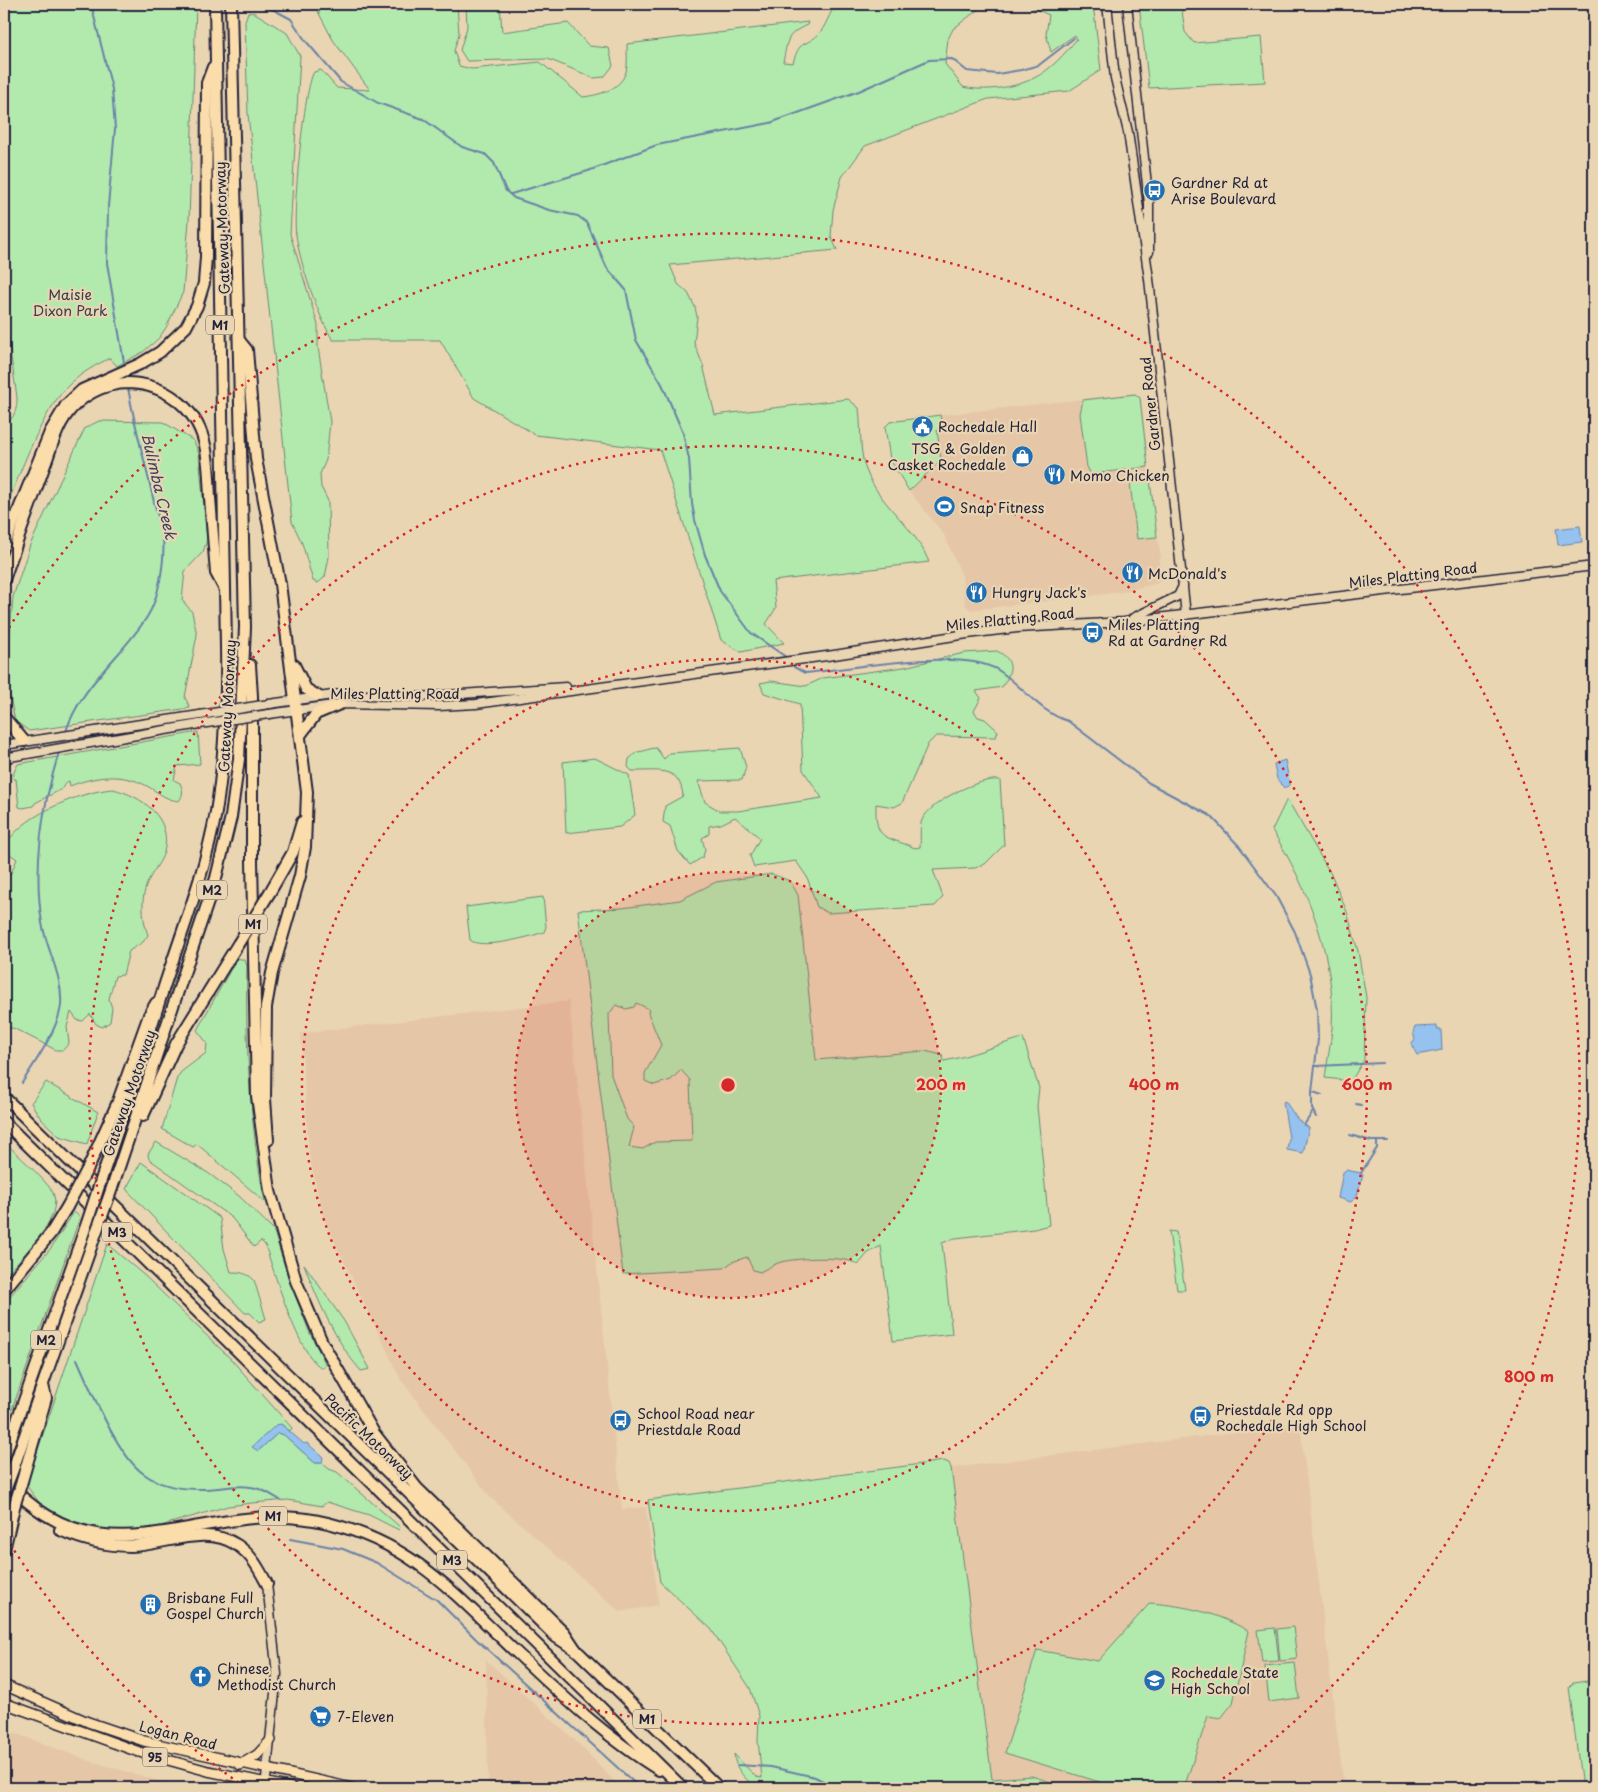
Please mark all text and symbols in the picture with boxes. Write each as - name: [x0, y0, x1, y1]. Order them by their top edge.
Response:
- street label: Gateway Motorway: [209, 161, 235, 295]
- place label: Gardner Rd at Arise Boulevard: [1171, 172, 1276, 209]
- bus stop icon: Gardner Rd at Arise Boulevard: [1143, 178, 1167, 202]
- park label: Maisie Dixon Park: [32, 284, 108, 321]
- road number: M1: [206, 316, 234, 334]
- street label: Gardner Road: [1135, 356, 1165, 452]
- public building icon: Rochedale Hall: [910, 414, 934, 438]
- place label: Rochedale Hall: [938, 416, 1037, 437]
- water label: Bulimba Creek: [137, 431, 184, 542]
- place label: TSG & Golden Casket Rochedale: [888, 438, 1006, 475]
- shop icon: TSG & Golden Casket Rochedale: [1010, 444, 1034, 468]
- restaurant icon: Momo Chicken: [1042, 463, 1066, 487]
- place label: Momo Chicken: [1070, 465, 1170, 486]
- sports icon: Snap Fitness: [932, 495, 956, 519]
- place label: Snap Fitness: [960, 497, 1045, 518]
- street label: Miles Platting Road: [1347, 557, 1479, 593]
- restaurant icon: McDonald's: [1120, 561, 1144, 585]
- place label: McDonald's: [1148, 563, 1227, 584]
- restaurant icon: Hungry Jack's: [964, 580, 988, 604]
- place label: Hungry Jack's: [992, 582, 1086, 603]
- street label: Miles Platting Road: [944, 602, 1076, 636]
- place label: Miles Platting Rd at Gardner Rd: [1108, 614, 1228, 651]
- bus stop icon: Miles Platting Rd at Gardner Rd: [1080, 620, 1104, 644]
- street label: Gateway Motorway: [213, 639, 241, 773]
- street label: Miles Platting Road: [330, 683, 460, 704]
- road number: M2: [197, 880, 227, 900]
- road number: M1: [239, 914, 267, 934]
- street label: Gateway Motorway: [97, 1027, 161, 1159]
- text: 200 m: [916, 1072, 966, 1095]
- text: 400 m: [1129, 1072, 1179, 1095]
- text: 600 m: [1341, 1072, 1393, 1095]
- centre of rings: [719, 1076, 737, 1094]
- road number: M3: [102, 1222, 132, 1242]
- road number: M2: [31, 1330, 61, 1350]
- text: 800 m: [1504, 1364, 1554, 1387]
- street label: Pacific Motorway: [320, 1388, 418, 1484]
- place label: Priestdale Rd opp Rochedale High School: [1216, 1399, 1367, 1436]
- place label: School Road near Priestdale Road: [637, 1403, 755, 1440]
- bus stop icon: Priestdale Rd opp Rochedale High School: [1188, 1405, 1212, 1429]
- bus stop icon: School Road near Priestdale Road: [609, 1409, 633, 1433]
- road number: M1: [259, 1506, 287, 1525]
- road number: M3: [437, 1550, 467, 1570]
- place label: Brisbane Full Gospel Church: [166, 1587, 264, 1624]
- building icon: Brisbane Full Gospel Church: [138, 1593, 162, 1617]
- place label: Chinese Methodist Church: [217, 1658, 336, 1695]
- place label: Rochedale State High School: [1171, 1662, 1279, 1699]
- church icon: Chinese Methodist Church: [189, 1664, 213, 1688]
- school or university icon: Rochedale State High School: [1143, 1668, 1167, 1692]
- supermarket icon: 7-Eleven: [309, 1704, 333, 1728]
- place label: 7-Eleven: [337, 1706, 394, 1727]
- road number: M1: [633, 1710, 661, 1728]
- street label: Logan Road: [137, 1715, 219, 1755]
- road number: 95: [142, 1748, 168, 1766]

